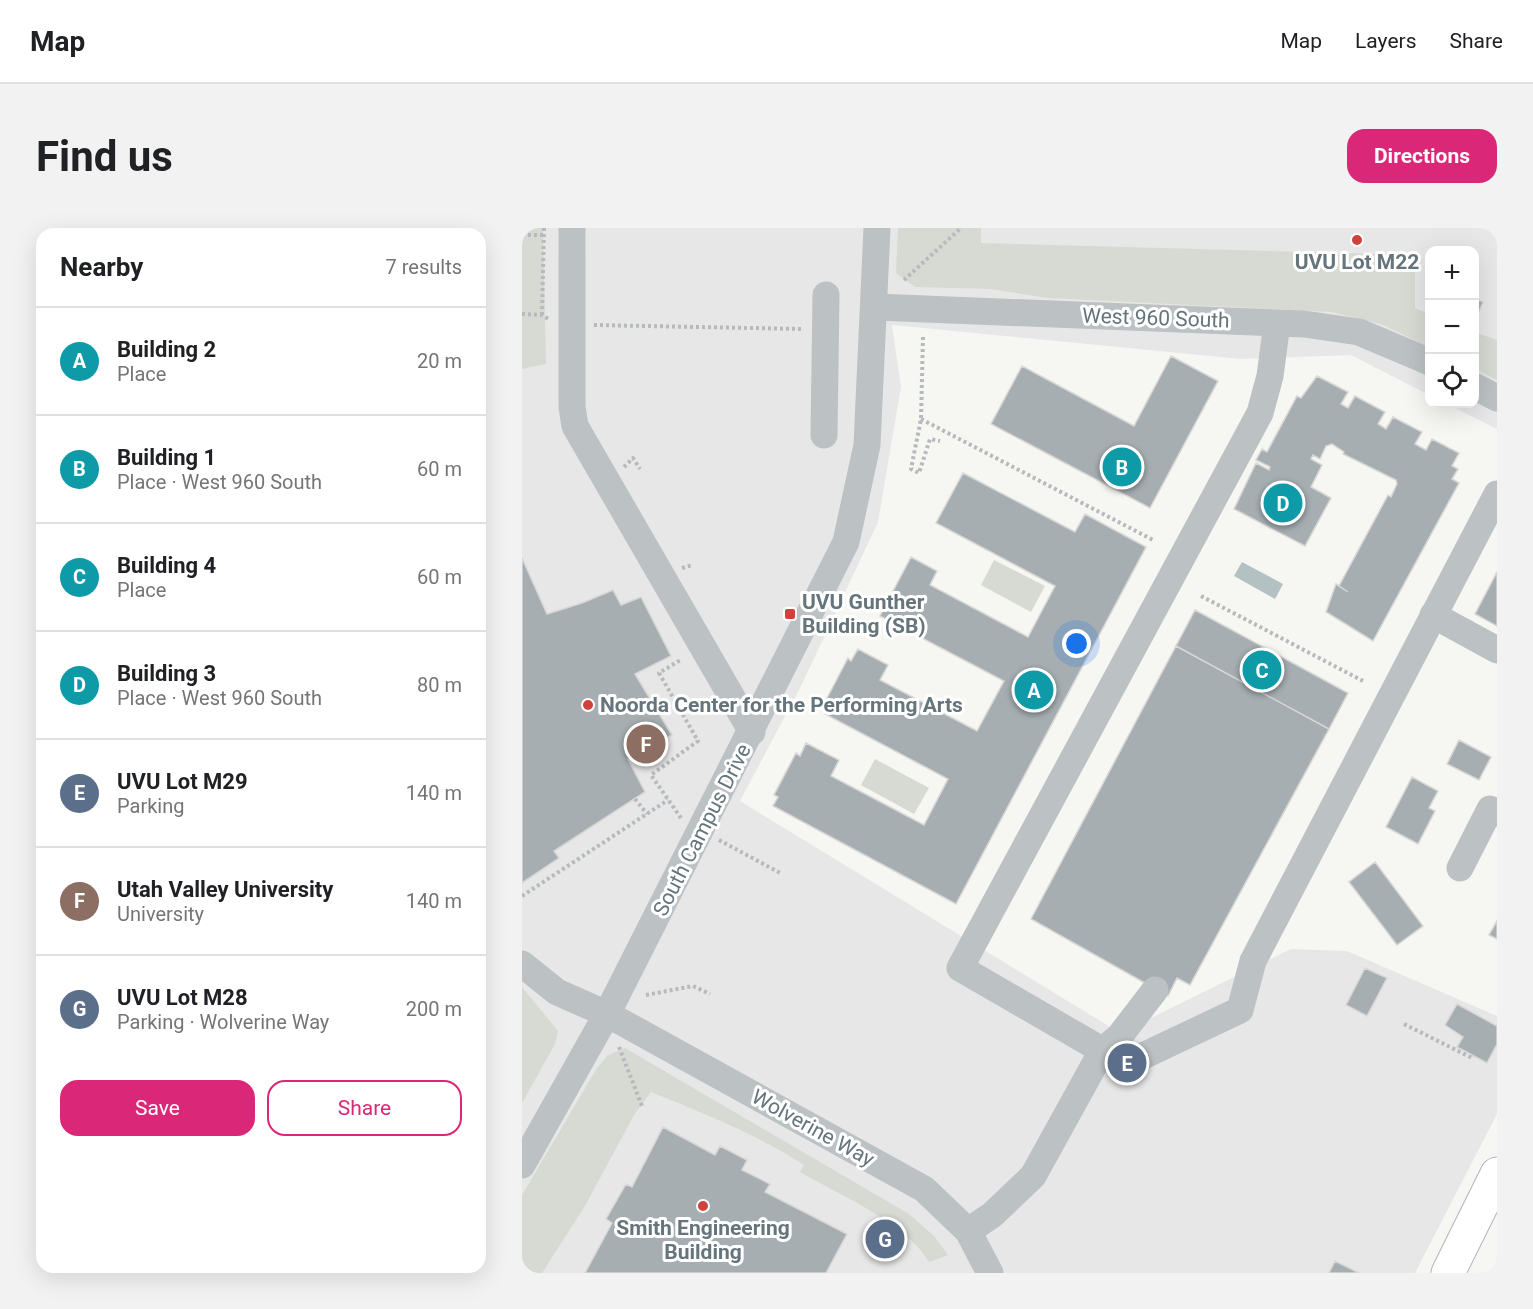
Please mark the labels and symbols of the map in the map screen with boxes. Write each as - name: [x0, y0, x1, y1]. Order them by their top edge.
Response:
- marker: UVU Lot M22: [1350, 233, 1364, 247]
- place label: UVU Lot M22: [1295, 250, 1419, 274]
- street label: West 960 South: [1082, 303, 1230, 333]
- pin: B: [1102, 444, 1142, 490]
- pin: D: [1264, 480, 1302, 526]
- place label: UVU Gunther Building (SB): [802, 590, 926, 638]
- marker: UVU Gunther Building (SB): [783, 607, 797, 621]
- your location: [1062, 629, 1091, 658]
- pin: C: [1242, 648, 1282, 692]
- pin: A: [1014, 668, 1054, 712]
- place label: Noorda Center for the Performing Arts: [600, 693, 963, 717]
- marker: Noorda Center for the Performing Arts: [581, 698, 595, 712]
- pin: F: [626, 722, 666, 766]
- street label: South Campus Drive: [648, 740, 756, 920]
- pin: E: [1108, 1040, 1146, 1086]
- street label: Wolverine Way: [748, 1084, 878, 1172]
- marker: Smith Engineering Building: [696, 1199, 710, 1213]
- place label: Smith Engineering Building: [616, 1216, 790, 1264]
- pin: G: [866, 1216, 904, 1262]

